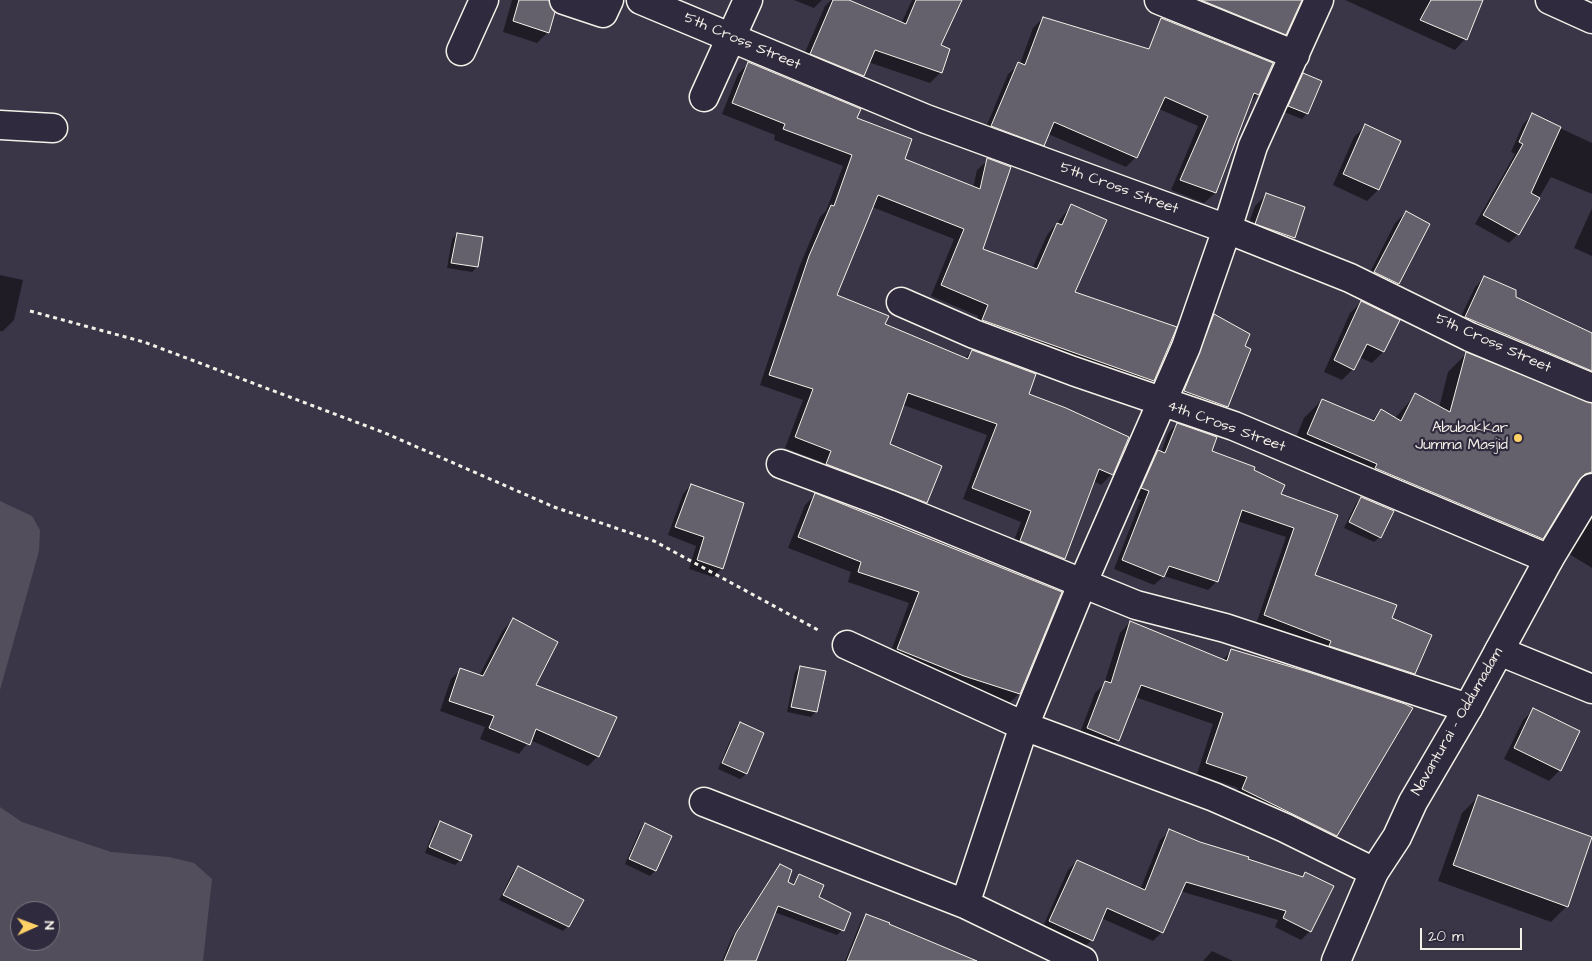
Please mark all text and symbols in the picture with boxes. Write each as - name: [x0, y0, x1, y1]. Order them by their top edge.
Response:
- street label: 5th Cross Street: [681, 9, 803, 75]
- street label: 5th Cross Street: [1057, 159, 1181, 219]
- street label: 5th Cross Street: [1432, 310, 1554, 378]
- street label: 4th Cross Street: [1164, 397, 1288, 457]
- place label: Abubakkar Jumma Masjid: [1415, 420, 1508, 455]
- marker: Abubakkar Jumma Masjid: [1512, 432, 1524, 444]
- street label: Navanturai - Oddumadam: [1408, 645, 1508, 799]
- north arrow: [10, 901, 60, 951]
- scale bar: [1422, 918, 1524, 950]
- text: N: [39, 921, 59, 930]
- text: 20 m: [1428, 926, 1464, 947]

